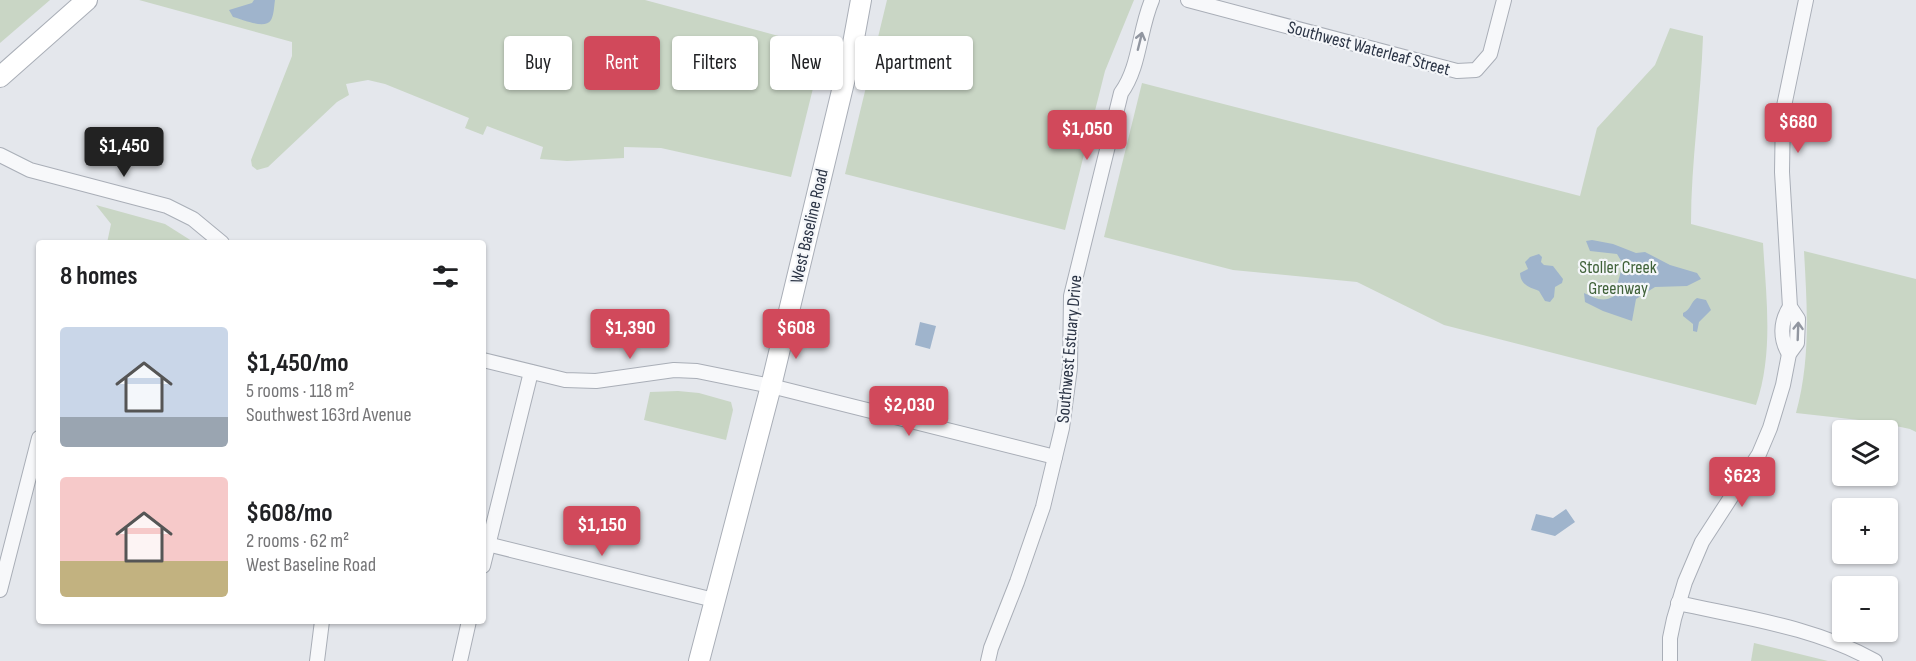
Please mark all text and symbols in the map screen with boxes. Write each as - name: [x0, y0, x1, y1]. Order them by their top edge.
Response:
- street label: Southwest Waterleaf Street: [1285, 17, 1453, 80]
- one-way arrow: [1134, 31, 1146, 50]
- chip: Buy: [504, 36, 572, 90]
- chip: Rent: [584, 36, 660, 90]
- chip: Filters: [672, 36, 758, 90]
- chip: New: [770, 36, 843, 90]
- chip: Apartment: [855, 36, 973, 90]
- pin: $680: [1762, 103, 1834, 154]
- pin: $1,050: [1038, 110, 1136, 161]
- text: $680: [1779, 110, 1817, 134]
- text: $1,050: [1062, 117, 1112, 141]
- pin: $1,450: [75, 127, 173, 178]
- text: $1,450: [99, 134, 149, 158]
- street label: West Baseline Road: [786, 167, 833, 285]
- park label: Stoller Creek Greenway: [1579, 257, 1657, 299]
- icon: filters: [429, 260, 462, 293]
- text: 8 homes: [60, 261, 138, 292]
- street label: Southwest Estuary Drive: [1053, 274, 1086, 424]
- pin: $1,390: [581, 309, 679, 360]
- pin: $608: [760, 309, 832, 360]
- text: $1,390: [604, 316, 656, 340]
- text: $608: [777, 316, 815, 340]
- one-way arrow: [1792, 321, 1804, 341]
- text: $1,450/mo: [246, 348, 349, 379]
- icon: home: [108, 351, 180, 423]
- text: 5 rooms · 118 m²: [246, 379, 355, 403]
- pin: $2,030: [860, 386, 958, 437]
- text: $2,030: [883, 393, 935, 417]
- text: Southwest 163rd Avenue: [246, 403, 412, 427]
- map controls: [1832, 420, 1898, 642]
- button: layers: [1832, 420, 1898, 486]
- pin: $623: [1706, 457, 1778, 508]
- text: $623: [1723, 464, 1761, 488]
- text: $608/mo: [246, 498, 333, 529]
- button: +: [1832, 498, 1898, 564]
- icon: home: [108, 501, 180, 573]
- pin: $1,150: [553, 506, 651, 557]
- text: $1,150: [577, 513, 627, 537]
- text: 2 rooms · 62 m²: [246, 529, 349, 553]
- text: West Baseline Road: [246, 553, 376, 577]
- button: −: [1832, 576, 1898, 642]

